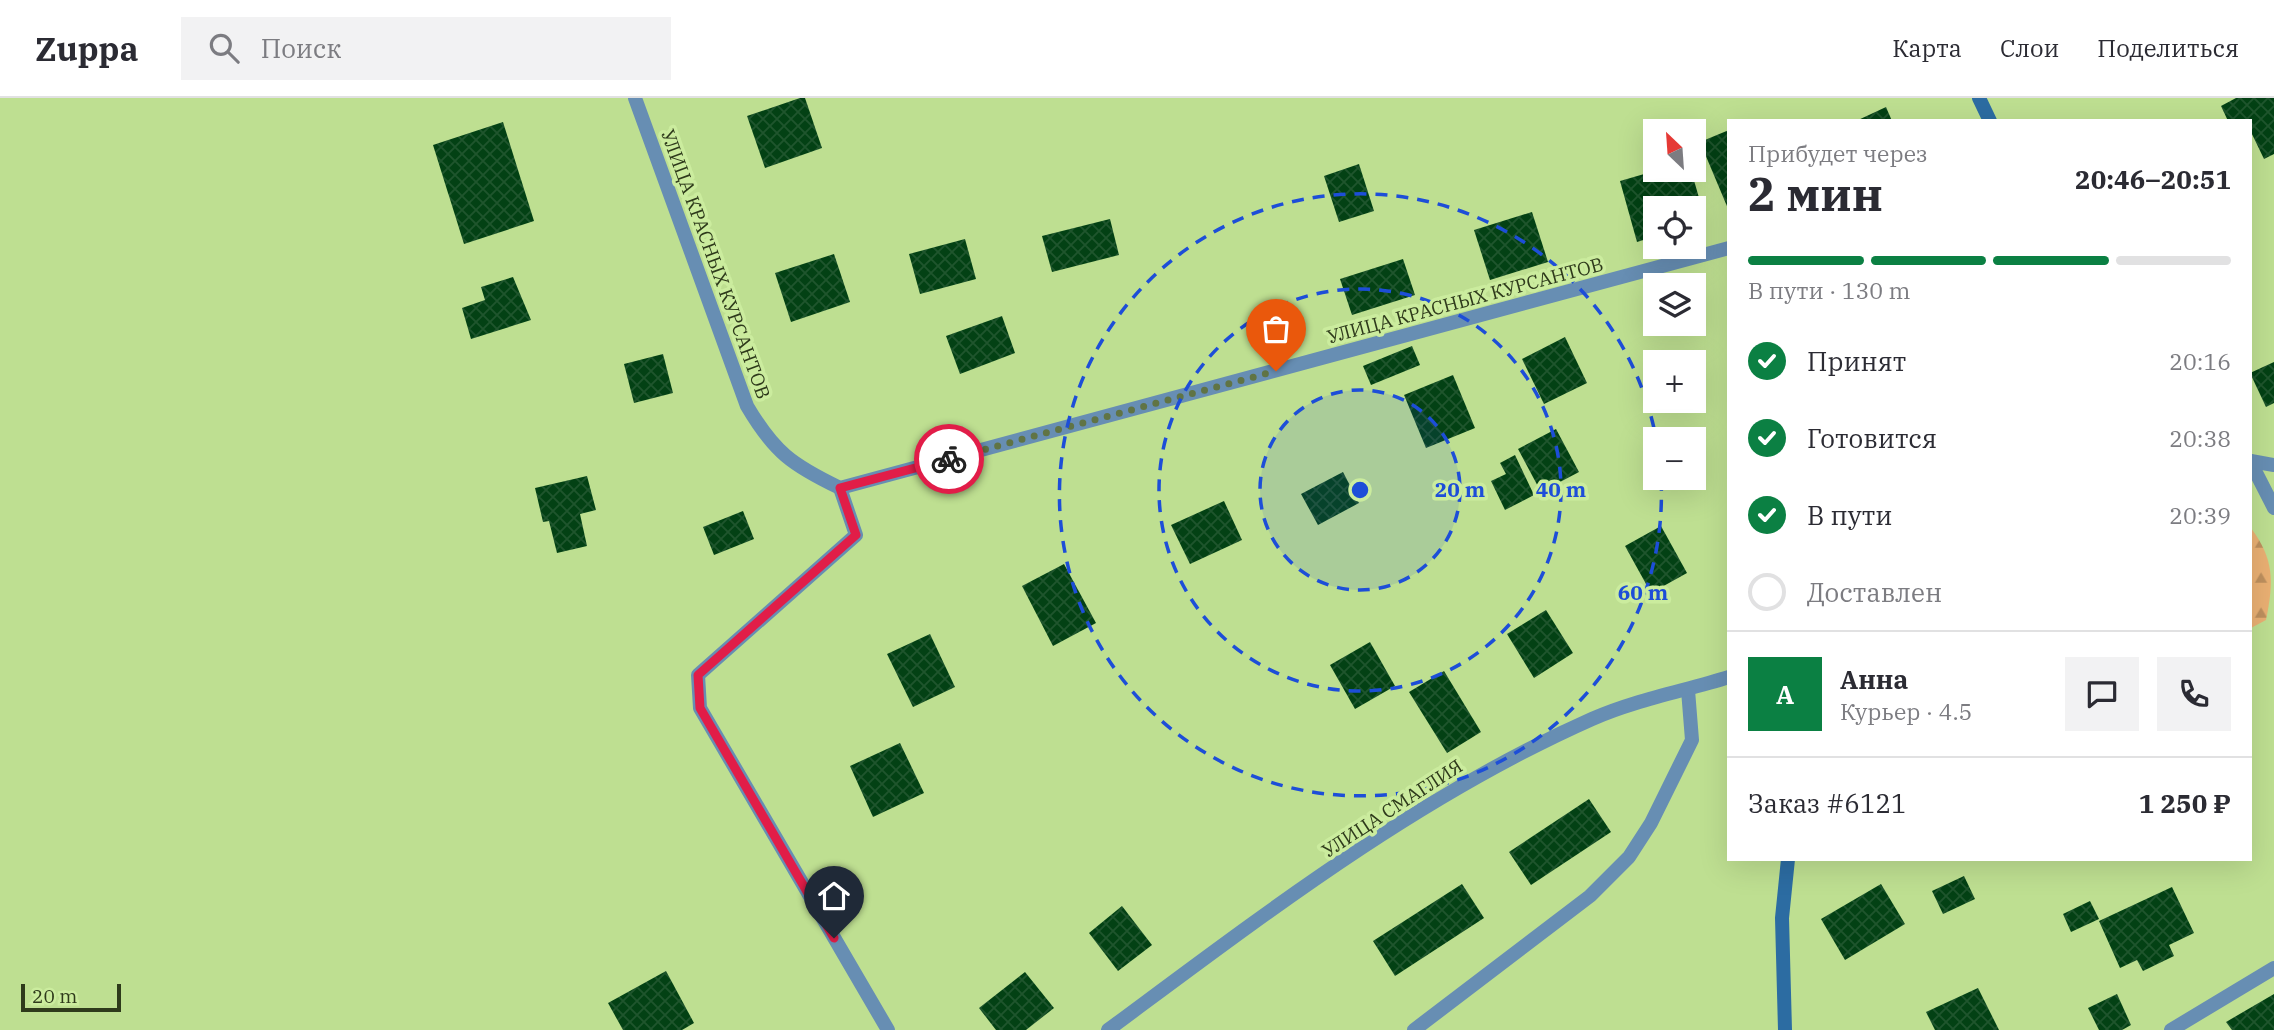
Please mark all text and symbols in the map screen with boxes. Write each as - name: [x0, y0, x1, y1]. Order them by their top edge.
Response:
- search box: [181, 17, 671, 80]
- text: Zuppa: [35, 27, 139, 70]
- icon: search: [205, 29, 243, 67]
- text: Поиск: [261, 31, 341, 65]
- text: Карта: [1892, 32, 1962, 64]
- text: Слои: [2000, 32, 2059, 64]
- text: Поделиться: [2097, 32, 2239, 64]
- north arrow: [1643, 119, 1706, 182]
- map controls: [1643, 119, 1706, 490]
- street label: УЛИЦА КРАСНЫХ КУРСАНТОВ: [656, 126, 776, 402]
- text: Прибудет через: [1748, 138, 1928, 168]
- text: 20:46–20:51: [2075, 162, 2231, 196]
- text: 2 мин: [1748, 164, 1883, 224]
- button: locate: [1643, 196, 1706, 259]
- street label: УЛИЦА КРАСНЫХ КУРСАНТОВ: [1324, 252, 1606, 348]
- button: layers: [1643, 273, 1706, 336]
- text: В пути · 130 m: [1748, 275, 1910, 305]
- pin: [1246, 299, 1306, 371]
- icon: bag: [1257, 310, 1295, 348]
- icon: check: [1748, 342, 1786, 380]
- text: Принят: [1807, 344, 1906, 378]
- text: 20:16: [2169, 346, 2231, 376]
- button: +: [1643, 350, 1706, 413]
- icon: check: [1748, 419, 1786, 457]
- text: Готовится: [1807, 421, 1937, 455]
- text: 20:38: [2169, 423, 2231, 453]
- courier: [914, 424, 984, 494]
- button: −: [1643, 427, 1706, 490]
- icon: bike: [930, 440, 968, 478]
- text: 20 m: [1435, 475, 1485, 503]
- text: 40 m: [1536, 475, 1586, 503]
- centre of rings: [1348, 478, 1372, 502]
- icon: check: [1748, 496, 1786, 534]
- text: В пути: [1807, 498, 1892, 532]
- text: 20:39: [2169, 500, 2231, 530]
- text: Доставлен: [1807, 575, 1942, 609]
- text: 60 m: [1618, 578, 1668, 606]
- button: chat: [2065, 657, 2139, 731]
- button: phone: [2157, 657, 2231, 731]
- text: Анна: [1840, 662, 1908, 696]
- text: А: [1776, 677, 1794, 711]
- text: Курьер · 4.5: [1840, 696, 1972, 726]
- street label: УЛИЦА СМАГЛИЯ: [1317, 754, 1467, 862]
- text: Заказ #6121: [1748, 786, 1907, 820]
- text: 1 250 ₽: [2139, 786, 2231, 820]
- pin: [804, 866, 864, 938]
- icon: home: [815, 877, 853, 915]
- scale bar: [21, 981, 121, 1013]
- text: 20 m: [32, 984, 77, 1008]

